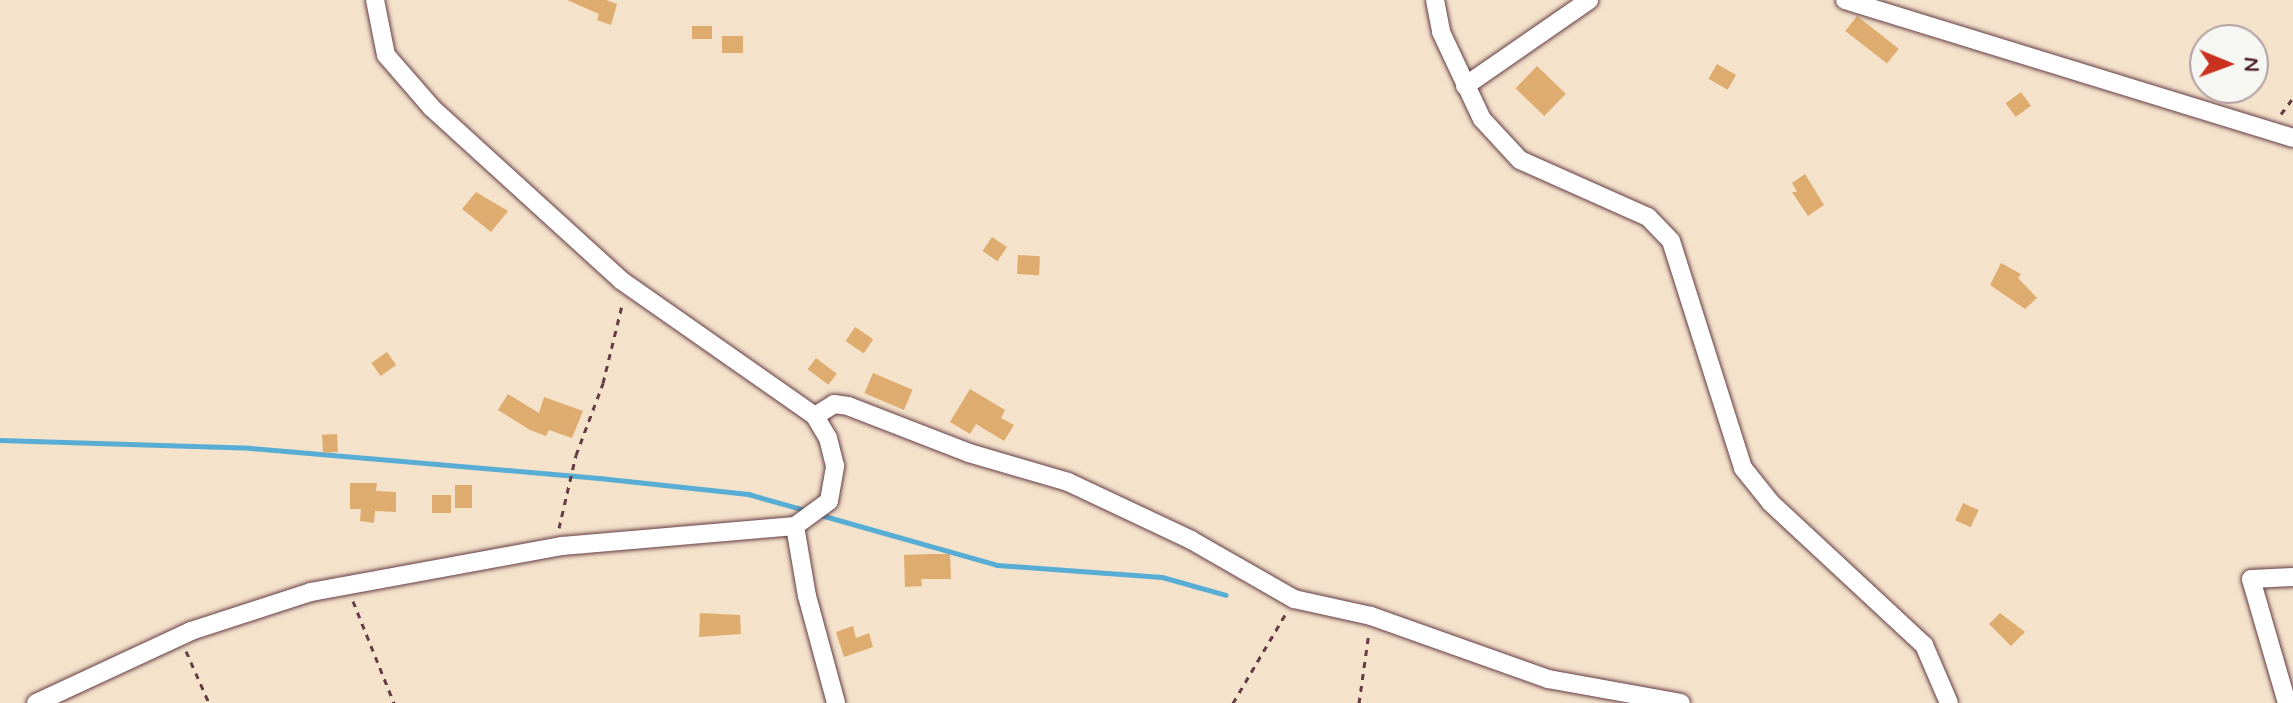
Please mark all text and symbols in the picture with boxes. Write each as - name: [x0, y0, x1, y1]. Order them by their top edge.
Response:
- north arrow: [2189, 24, 2269, 104]
- text: N: [2237, 57, 2265, 72]

